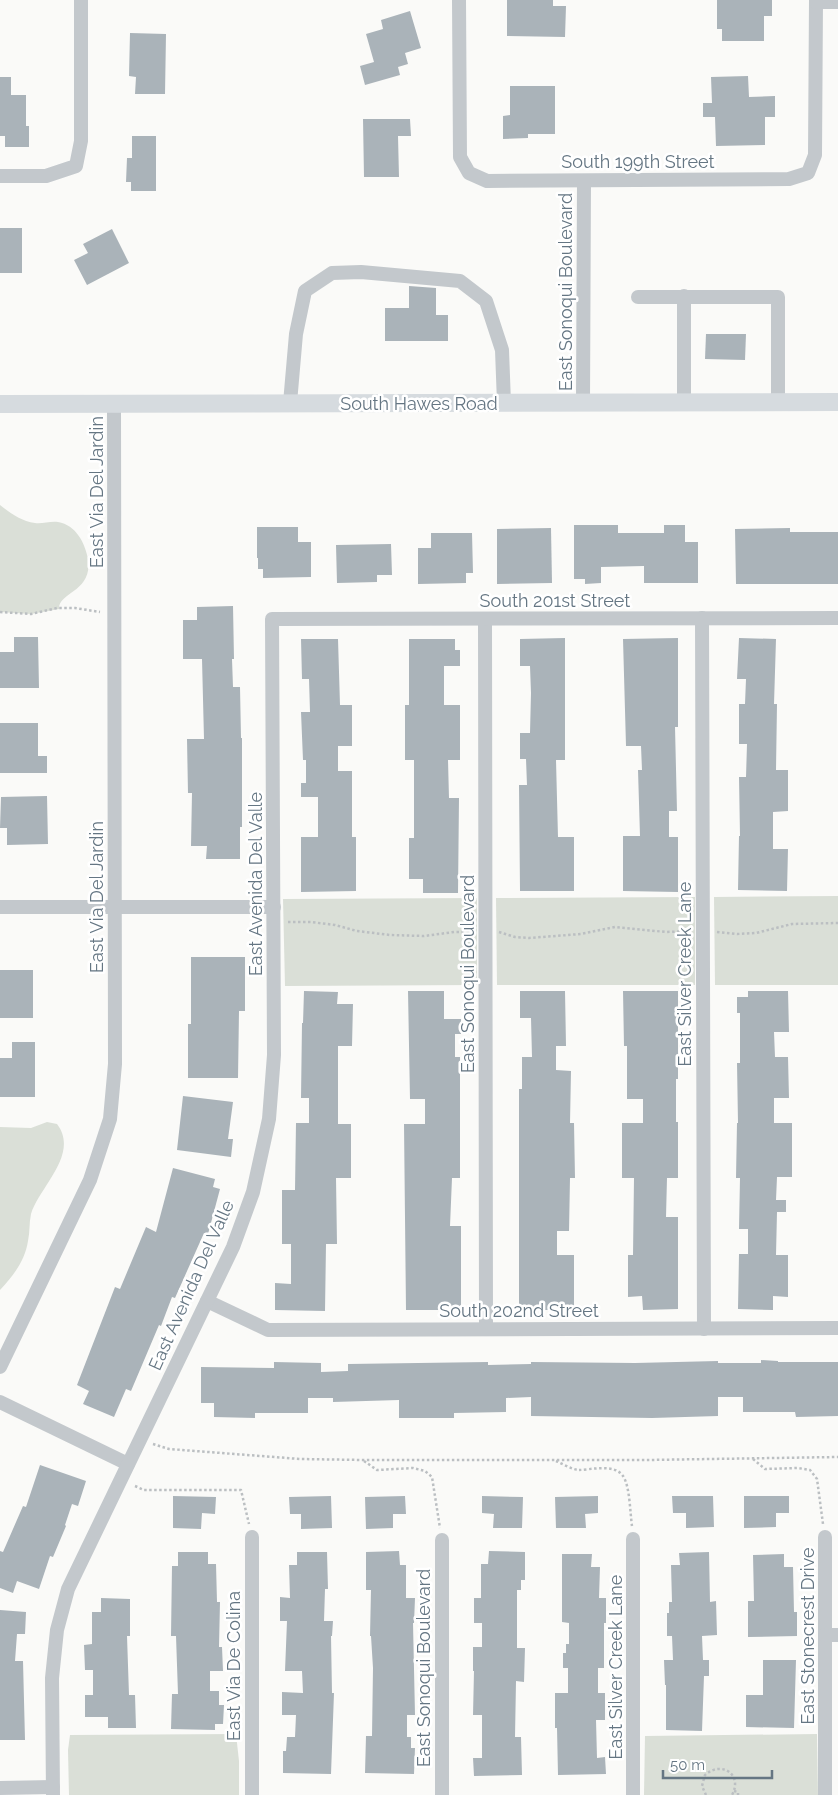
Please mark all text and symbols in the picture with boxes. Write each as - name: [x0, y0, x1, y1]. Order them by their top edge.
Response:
- street label: South 199th Street: [561, 151, 715, 172]
- street label: East Sonoqui Boulevard: [555, 193, 576, 391]
- street label: South Hawes Road: [340, 393, 498, 414]
- street label: East Via Del Jardin: [86, 416, 107, 568]
- street label: South 201st Street: [480, 590, 630, 611]
- street label: East Avenida Del Valle: [245, 792, 266, 976]
- street label: East Via Del Jardin: [86, 821, 107, 973]
- street label: East Sonoqui Boulevard: [457, 875, 478, 1073]
- street label: East Silver Creek Lane: [674, 881, 695, 1066]
- street label: East Avenida Del Valle: [144, 1196, 238, 1373]
- street label: South 202nd Street: [439, 1300, 599, 1321]
- street label: East Stonecrest Drive: [797, 1547, 818, 1725]
- street label: East Sonoqui Boulevard: [413, 1569, 434, 1767]
- street label: East Silver Creek Lane: [605, 1574, 626, 1759]
- street label: East Via De Colina: [223, 1591, 244, 1741]
- scale bar: [663, 1748, 772, 1780]
- text: 50 m: [670, 1756, 705, 1774]

